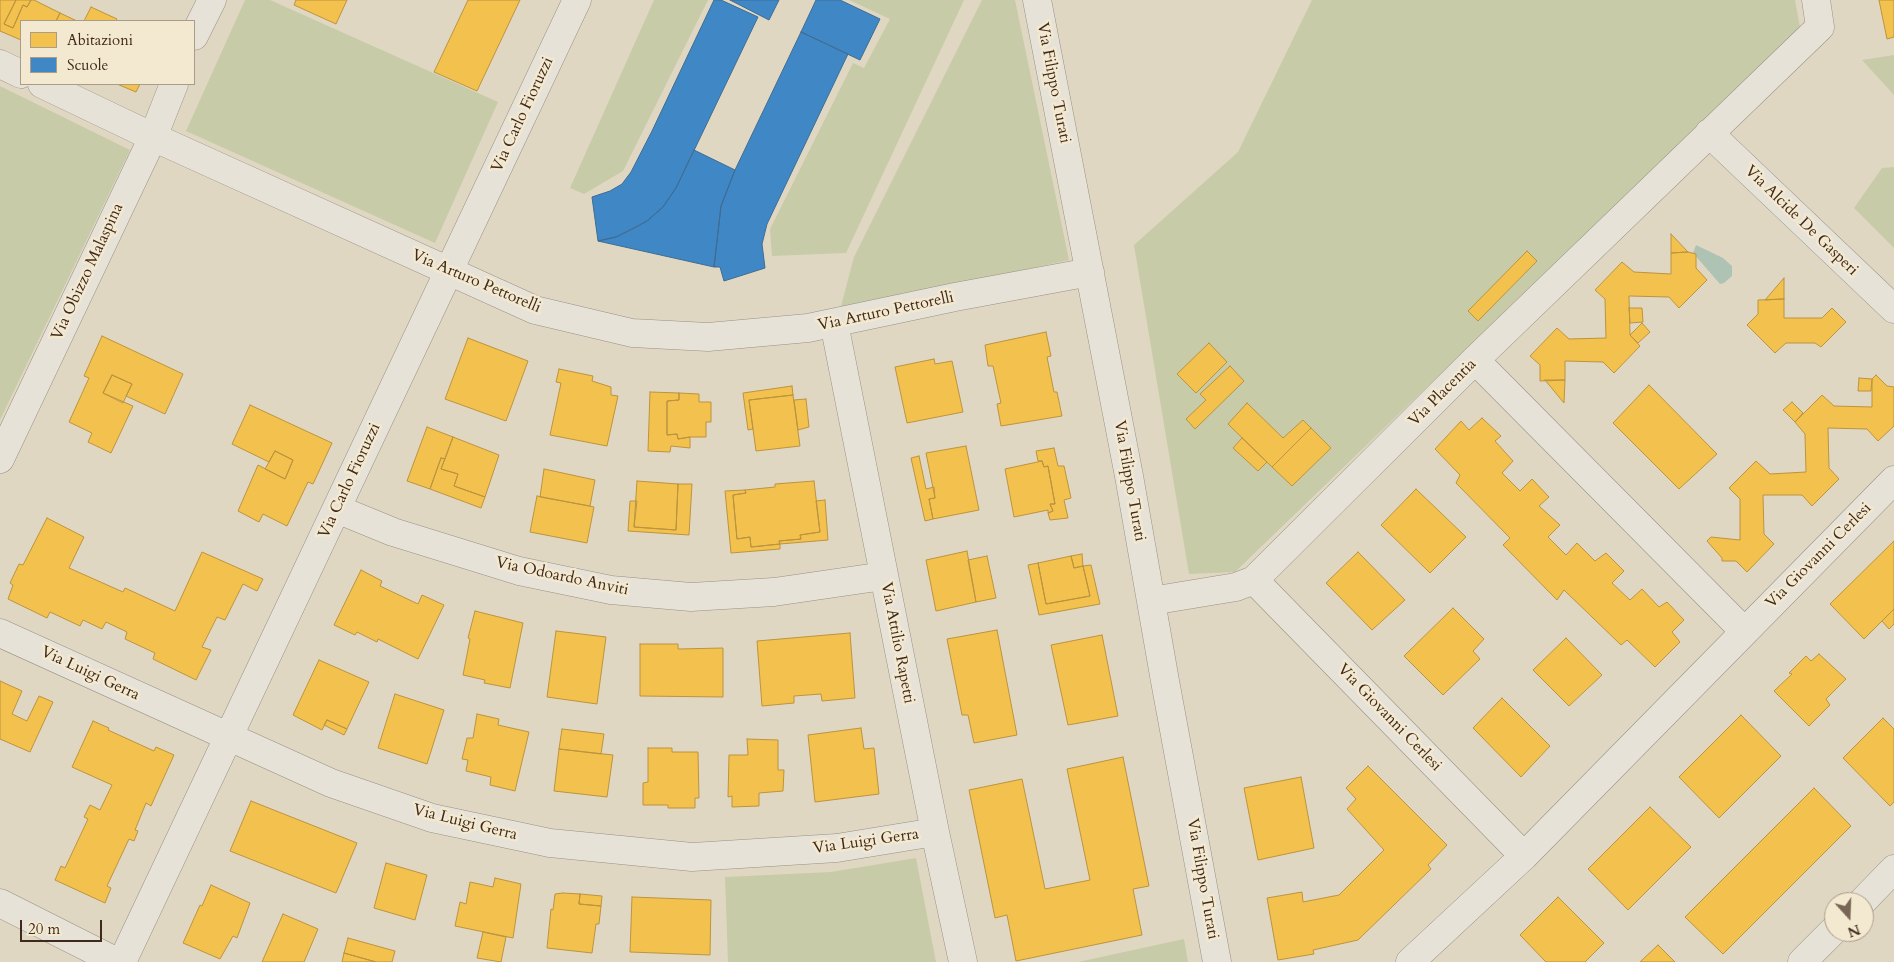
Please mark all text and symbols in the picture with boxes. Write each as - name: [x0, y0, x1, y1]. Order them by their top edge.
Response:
- legend: [20, 20, 195, 85]
- street label: Via Filippo Turati: [1032, 21, 1074, 145]
- text: Abitazioni: [67, 30, 133, 50]
- street label: Via Carlo Fioruzzi: [488, 54, 558, 176]
- text: Scuole: [67, 55, 108, 75]
- street label: Via Alcide De Gasperi: [1740, 162, 1862, 280]
- street label: Via Obizzo Malaspina: [48, 200, 128, 344]
- street label: Via Arturo Pettorelli: [408, 246, 544, 318]
- street label: Via Arturo Pettorelli: [816, 288, 956, 336]
- street label: Via Placentia: [1405, 355, 1481, 431]
- street label: Via Filippo Turati: [1109, 419, 1149, 543]
- street label: Via Carlo Fioruzzi: [315, 420, 385, 542]
- street label: Via Giovanni Cerlesi: [1762, 499, 1876, 613]
- street label: Via Odoardo Anviti: [494, 554, 630, 600]
- street label: Via Attilio Rapetti: [876, 581, 918, 705]
- street label: Via Luigi Gerra: [38, 643, 142, 705]
- street label: Via Giovanni Cerlesi: [1333, 660, 1445, 776]
- street label: Via Luigi Gerra: [411, 801, 519, 845]
- street label: Via Filippo Turati: [1182, 817, 1222, 941]
- street label: Via Luigi Gerra: [812, 825, 920, 859]
- north arrow: [1824, 892, 1874, 942]
- scale bar: [22, 910, 105, 942]
- text: 20 m: [28, 919, 60, 939]
- text: N: [1845, 920, 1863, 942]

